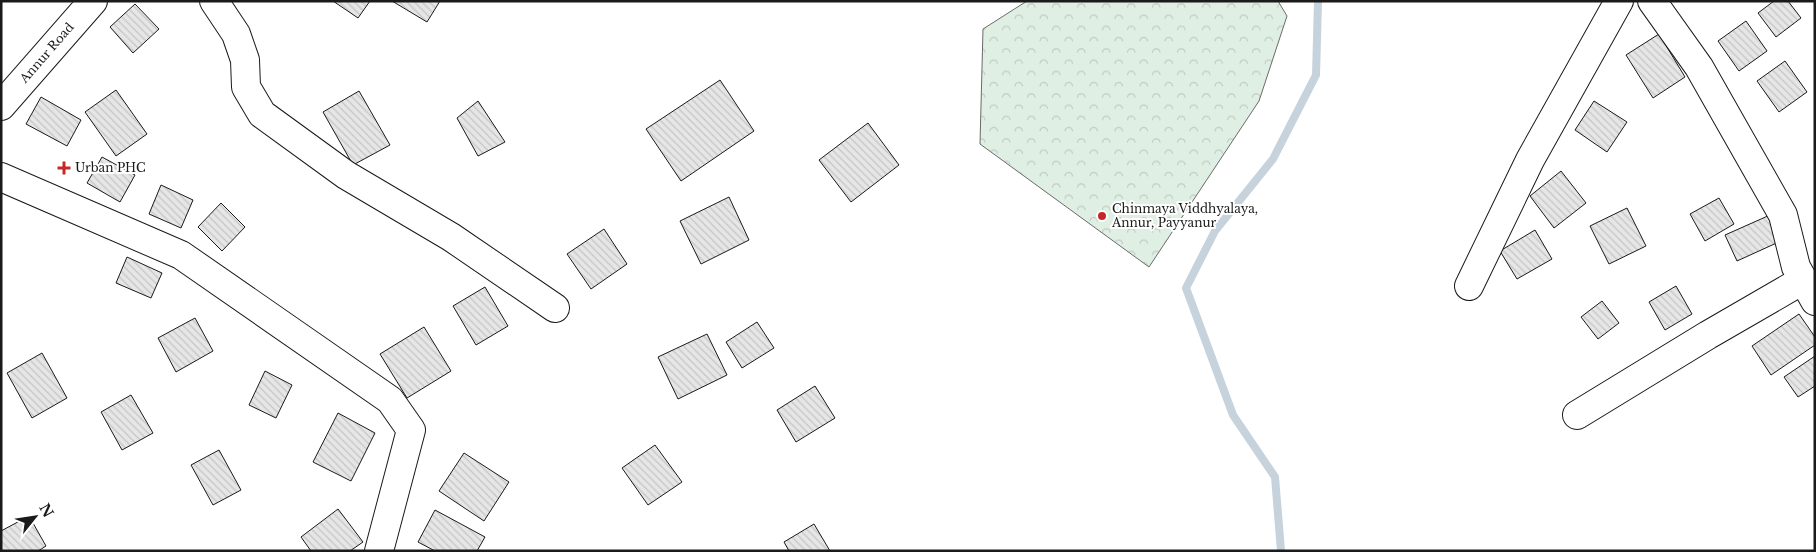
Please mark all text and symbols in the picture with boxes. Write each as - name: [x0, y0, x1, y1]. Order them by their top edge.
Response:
- street label: Annur Road: [16, 20, 77, 87]
- place label: Urban PHC: [75, 160, 146, 175]
- marker: Urban PHC: [57, 161, 71, 175]
- place label: Chinmaya Viddhyalaya, Annur, Payyanur: [1111, 201, 1258, 230]
- marker: Chinmaya Viddhyalaya, Annur, Payyanur: [1096, 210, 1108, 222]
- north arrow: [10, 492, 60, 542]
- text: N: [35, 500, 57, 521]

